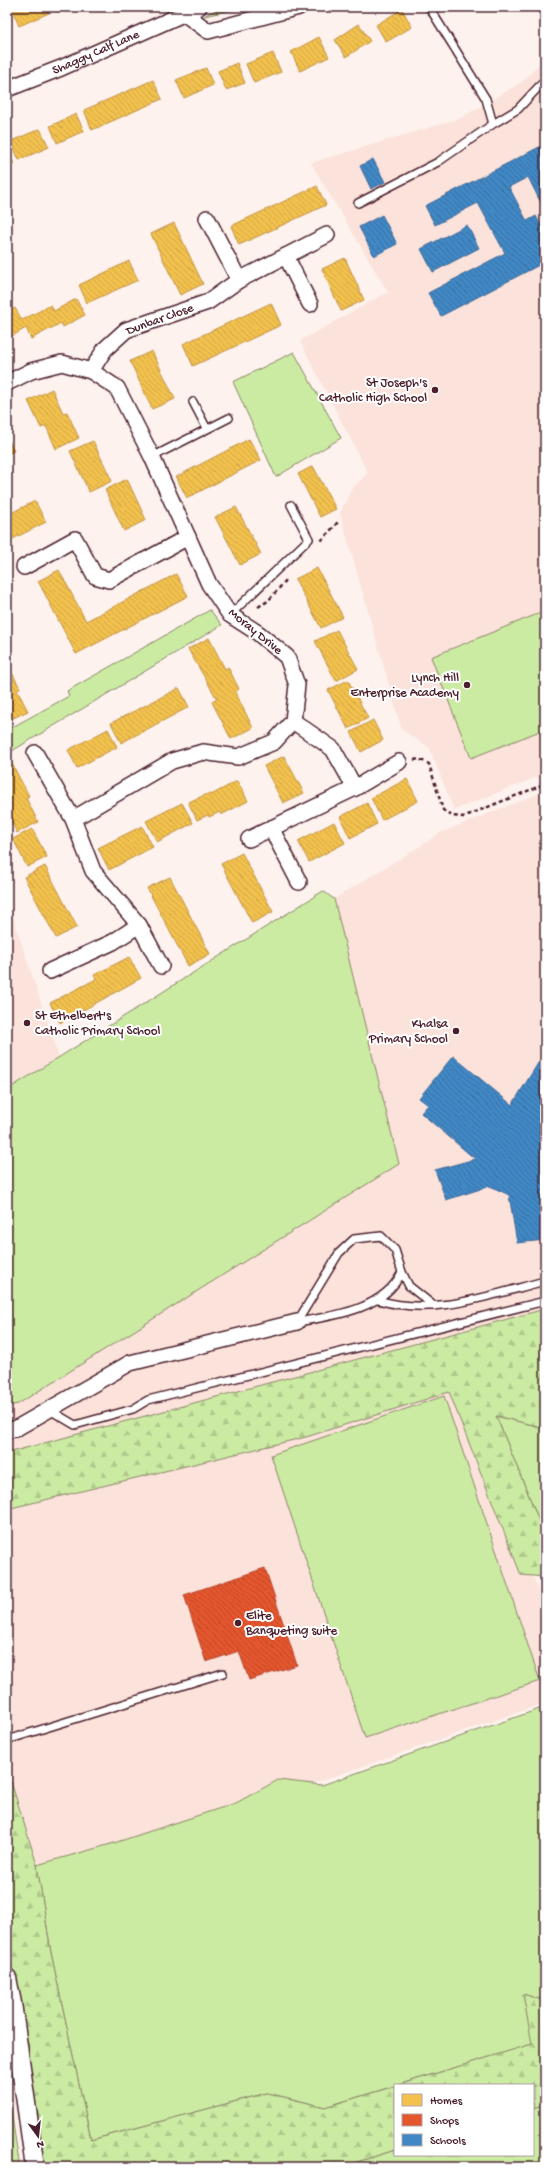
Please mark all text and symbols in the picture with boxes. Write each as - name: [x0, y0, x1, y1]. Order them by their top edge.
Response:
- street label: Shaggy Calf Lane: [50, 27, 142, 78]
- street label: Dunbar Close: [123, 301, 196, 339]
- place label: St Joseph's Catholic High School: [319, 376, 428, 406]
- marker: St Joseph's Catholic High School: [430, 385, 440, 395]
- street label: Moray Drive: [225, 606, 285, 659]
- place label: Lynch Hill Enterprise Academy: [350, 671, 460, 701]
- marker: Lynch Hill Enterprise Academy: [462, 680, 472, 690]
- place label: St Ethelbert's Catholic Primary School: [35, 1009, 161, 1039]
- place label: Khalsa Primary School: [368, 1017, 449, 1047]
- marker: St Ethelbert's Catholic Primary School: [22, 1018, 32, 1028]
- marker: Khalsa Primary School: [451, 1026, 461, 1036]
- place label: Elite Banqueting suite: [245, 1609, 337, 1639]
- marker: Elite Banqueting suite: [233, 1618, 243, 1628]
- legend: [394, 2084, 534, 2156]
- text: Homes: [430, 2095, 463, 2109]
- text: Shops: [430, 2115, 459, 2129]
- north arrow: [18, 2116, 58, 2156]
- text: Schools: [430, 2135, 466, 2149]
- text: N: [35, 2137, 45, 2150]

